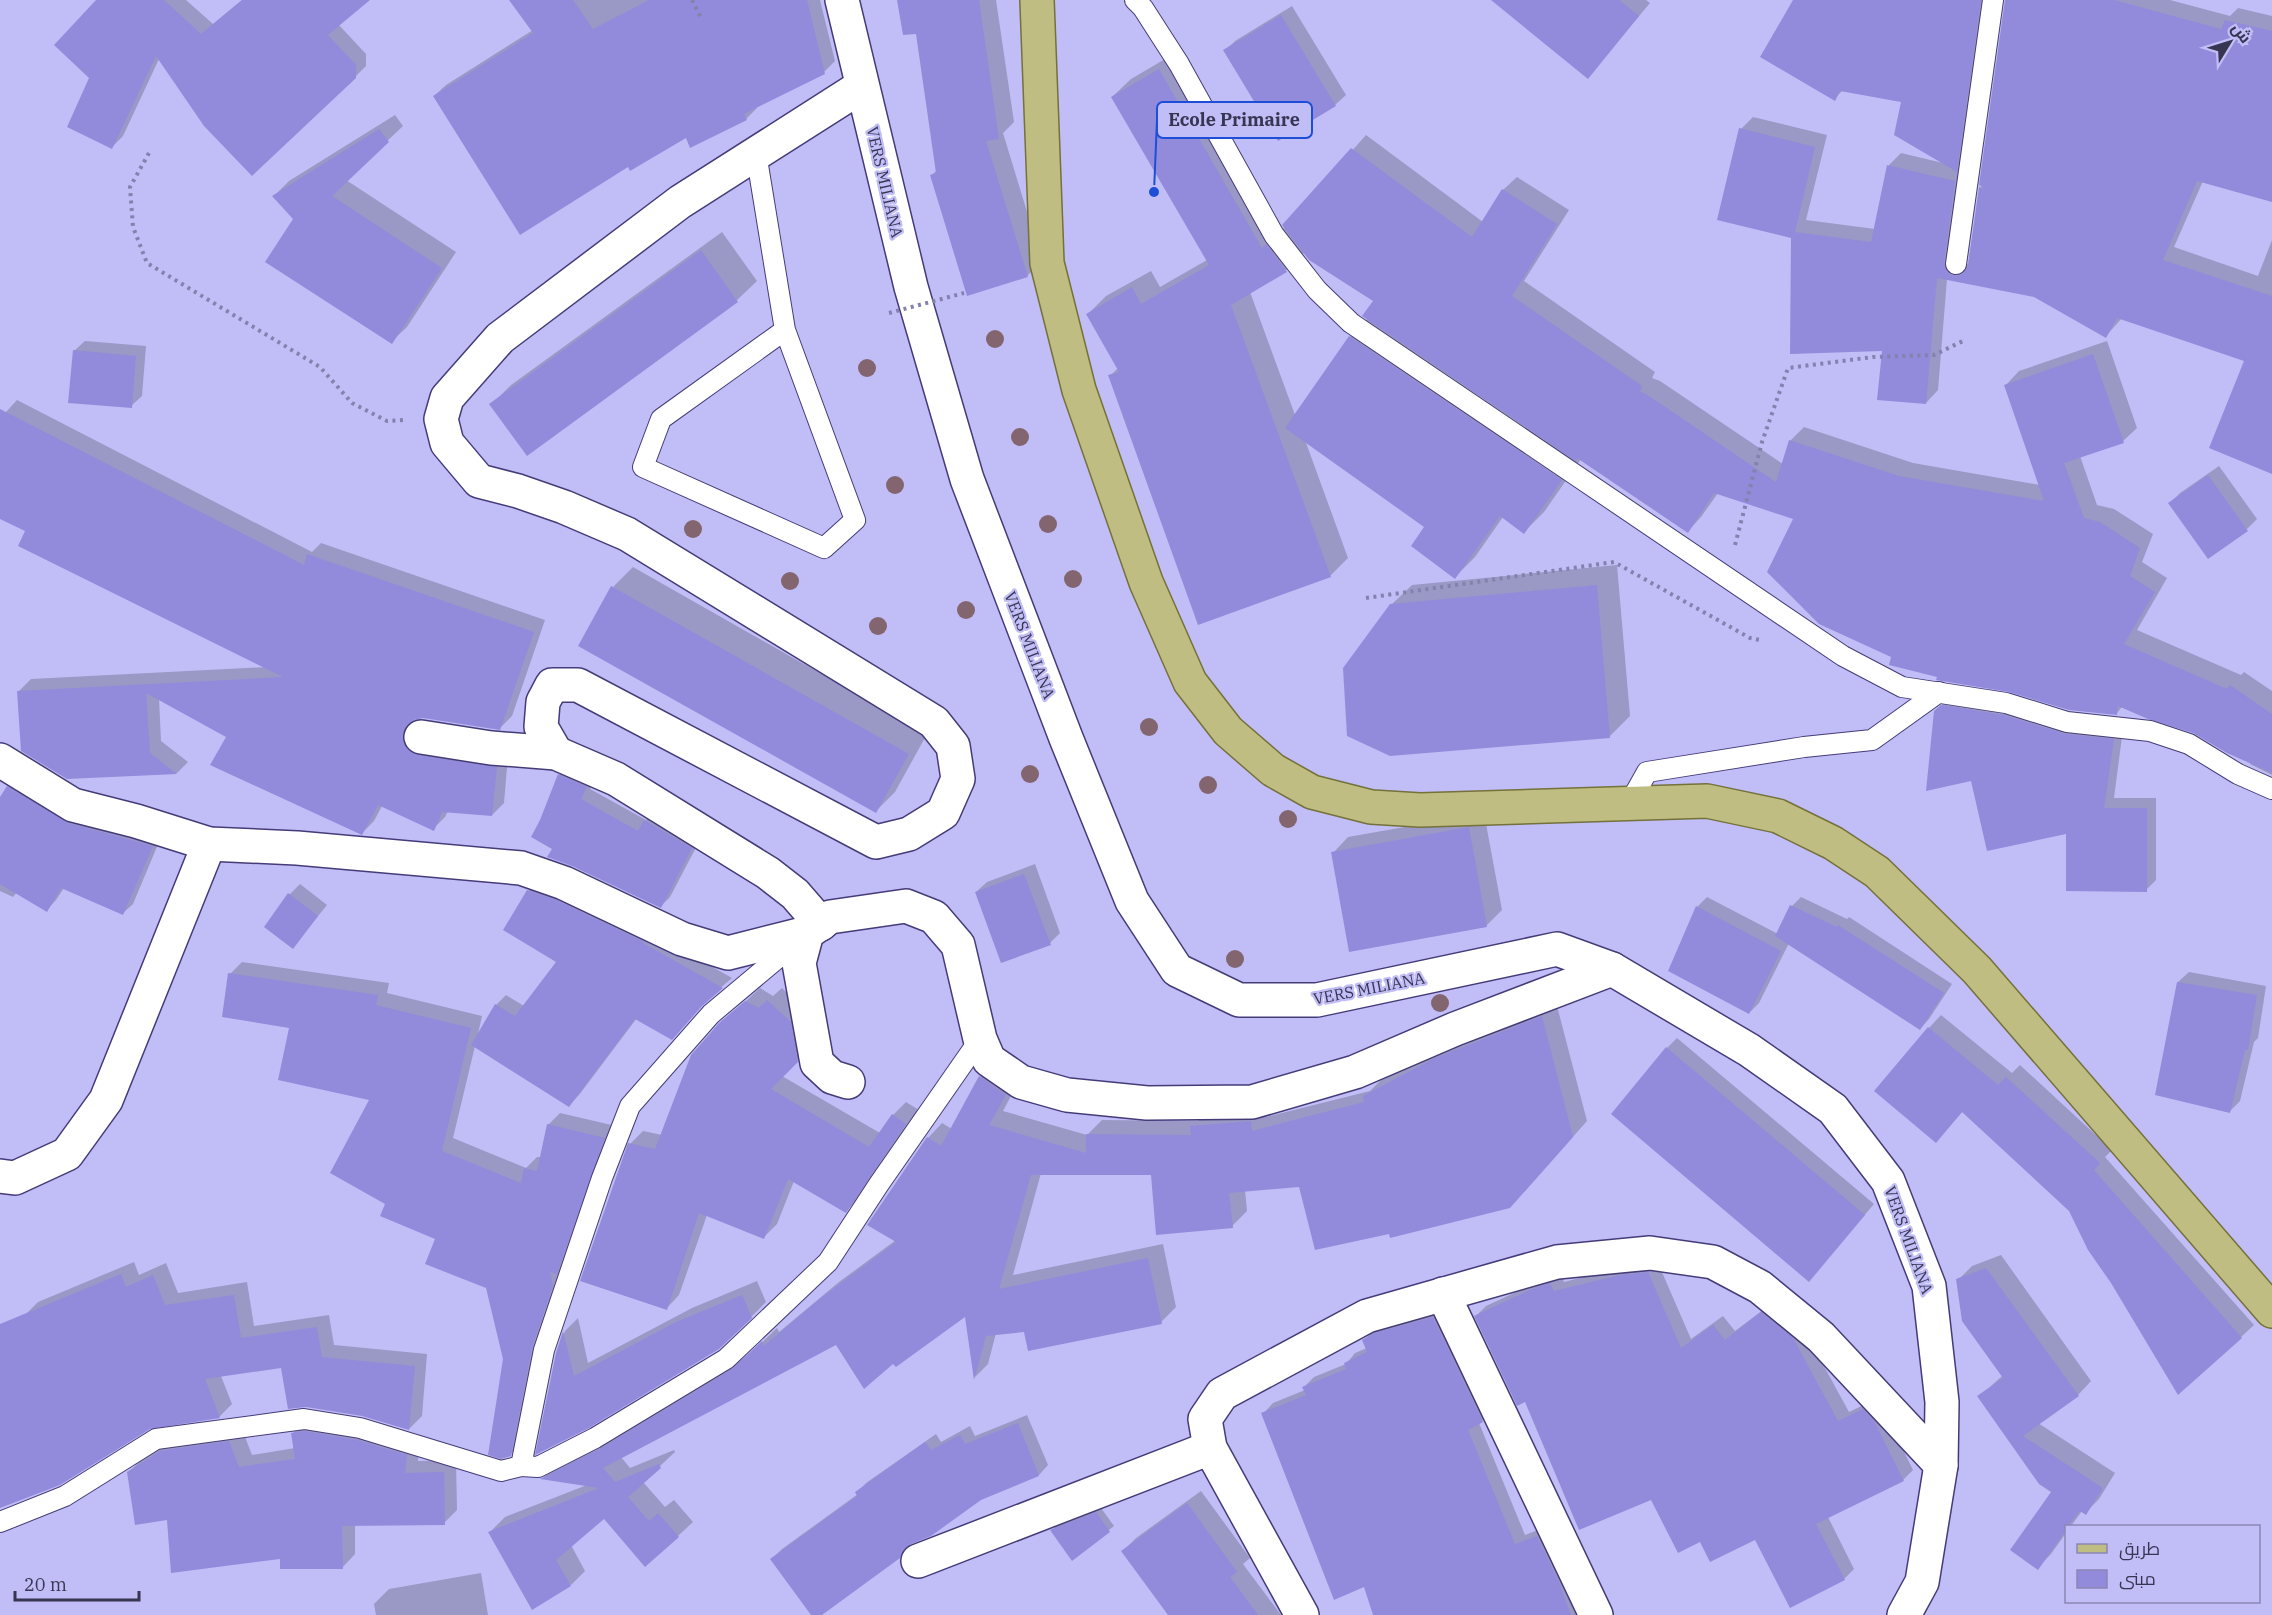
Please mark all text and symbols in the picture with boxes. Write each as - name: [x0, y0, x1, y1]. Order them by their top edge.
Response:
- north arrow: [2200, 12, 2260, 72]
- text: ش: [2228, 19, 2256, 47]
- callout: Ecole Primaire: [1157, 102, 1312, 138]
- text: Ecole Primaire: [1168, 108, 1300, 131]
- street label: VERS MILIANA: [862, 124, 908, 240]
- street label: VERS MILIANA: [1000, 588, 1060, 702]
- street label: VERS MILIANA: [1311, 967, 1427, 1009]
- street label: VERS MILIANA: [1880, 1183, 1938, 1297]
- legend: [2065, 1525, 2260, 1603]
- text: طريق: [2119, 1537, 2160, 1561]
- scale bar: [15, 1564, 140, 1602]
- text: مبنى: [2119, 1567, 2156, 1590]
- text: 20 m: [24, 1573, 67, 1596]

